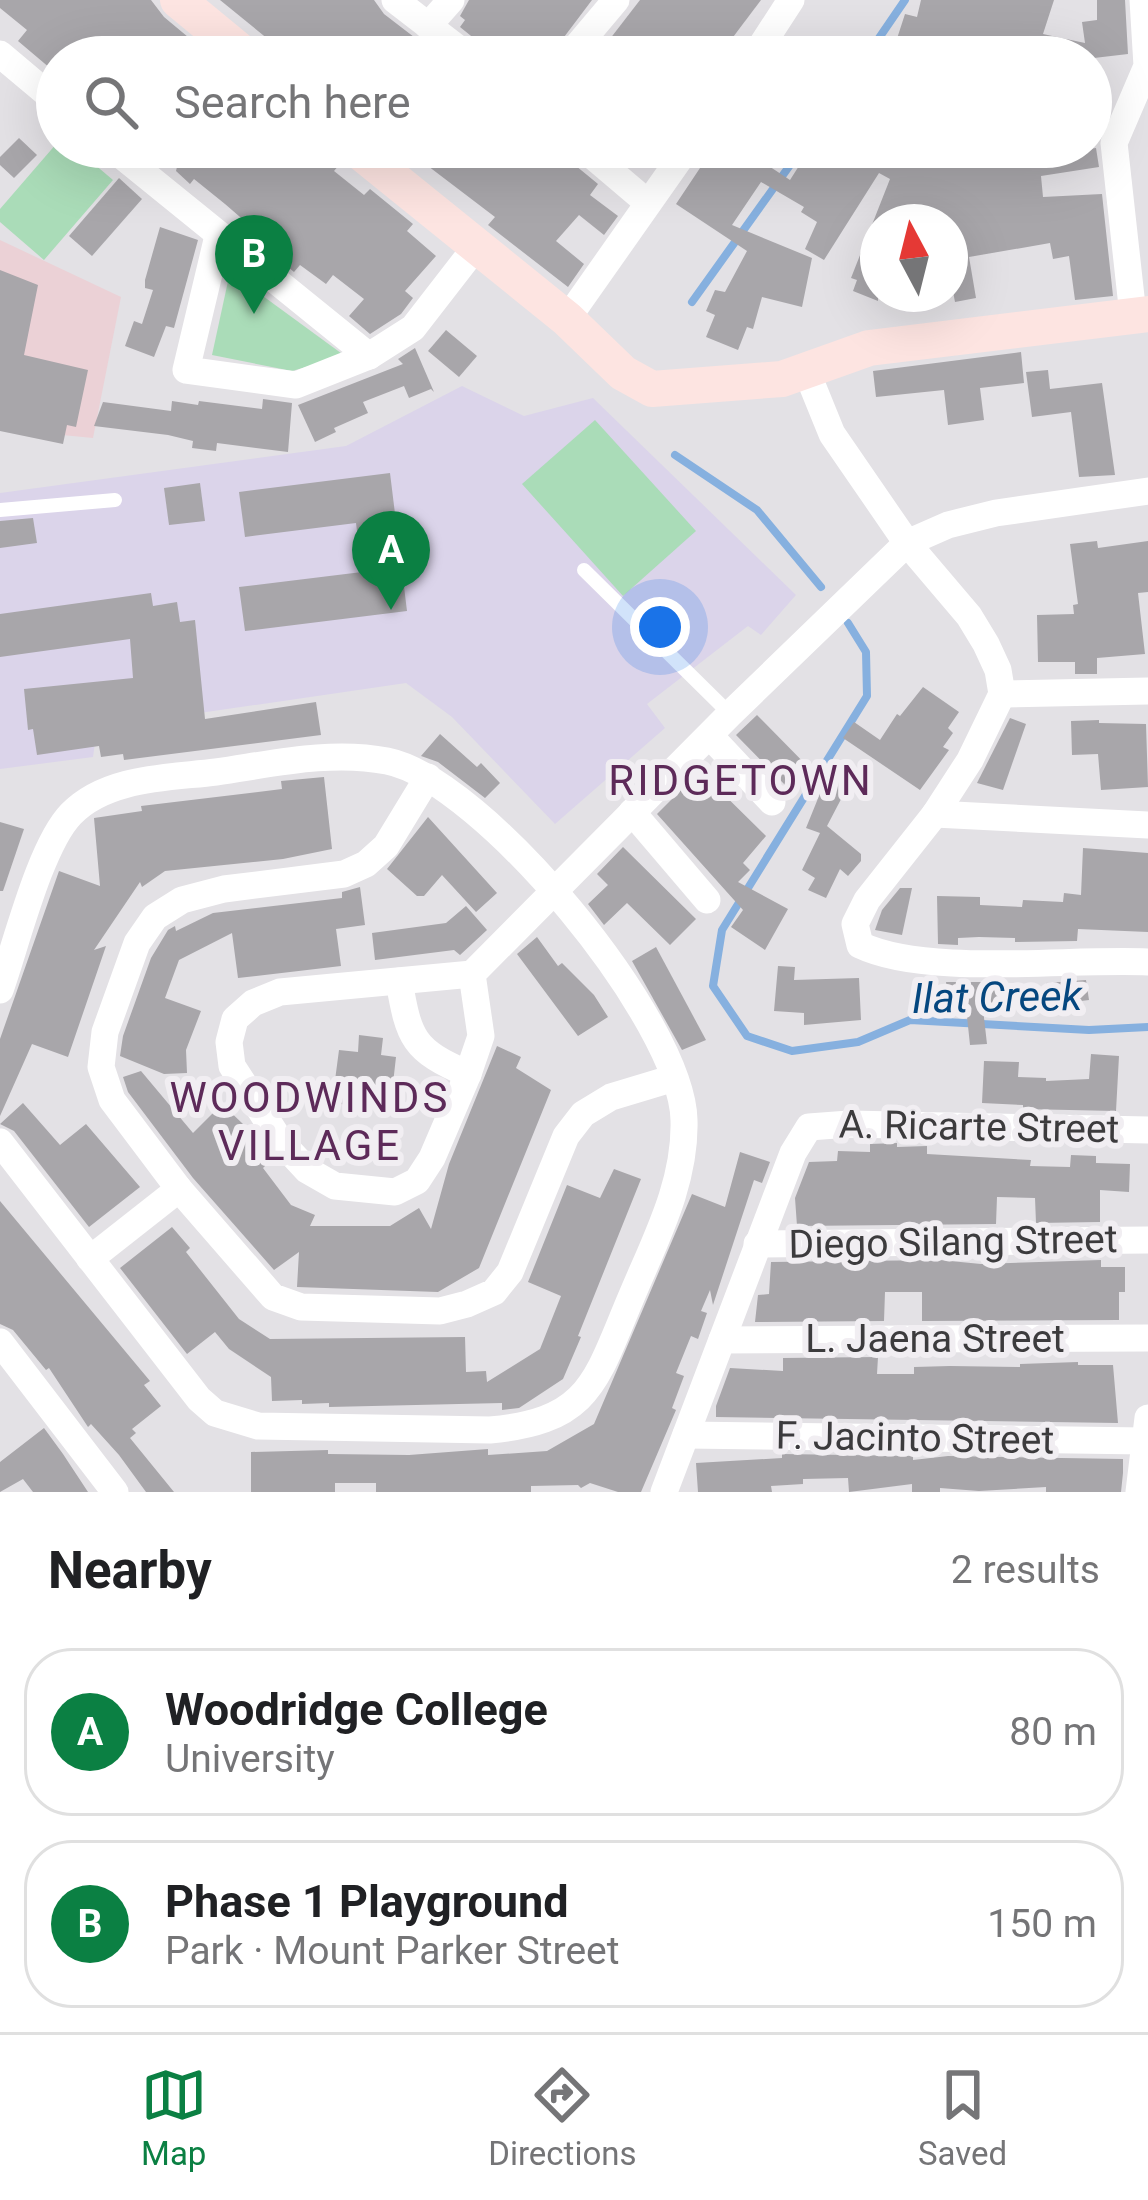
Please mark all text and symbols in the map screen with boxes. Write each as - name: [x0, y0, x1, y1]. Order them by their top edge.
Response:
- search box: [36, 36, 1112, 168]
- icon: search: [78, 69, 144, 135]
- text: Search here: [174, 76, 411, 129]
- north arrow: [860, 204, 968, 312]
- pin: B: [215, 215, 293, 314]
- pin: A: [352, 511, 430, 610]
- your location: [630, 597, 690, 657]
- district label: RIDGETOWN: [608, 756, 874, 805]
- water label: Ilat Creek: [911, 971, 1084, 1023]
- district label: WOODWINDS VILLAGE: [170, 1073, 450, 1170]
- street label: A. Ricarte Street: [838, 1102, 1120, 1152]
- street label: Diego Silang Street: [788, 1216, 1118, 1268]
- street label: L. Jaena Street: [805, 1316, 1065, 1362]
- street label: F. Jacinto Street: [775, 1413, 1055, 1463]
- text: Nearby: [48, 1541, 212, 1600]
- text: 2 results: [951, 1547, 1100, 1593]
- text: Woodridge College: [165, 1683, 548, 1736]
- text: A: [77, 1709, 103, 1755]
- text: 80 m: [1009, 1709, 1097, 1755]
- text: University: [165, 1736, 335, 1782]
- text: Phase 1 Playground: [165, 1875, 569, 1928]
- text: B: [78, 1901, 102, 1947]
- text: 150 m: [987, 1901, 1097, 1947]
- text: Park · Mount Parker Street: [165, 1928, 620, 1974]
- tab: Map: [141, 2062, 207, 2173]
- tab: Directions: [488, 2062, 637, 2173]
- tab: Saved: [918, 2062, 1007, 2173]

